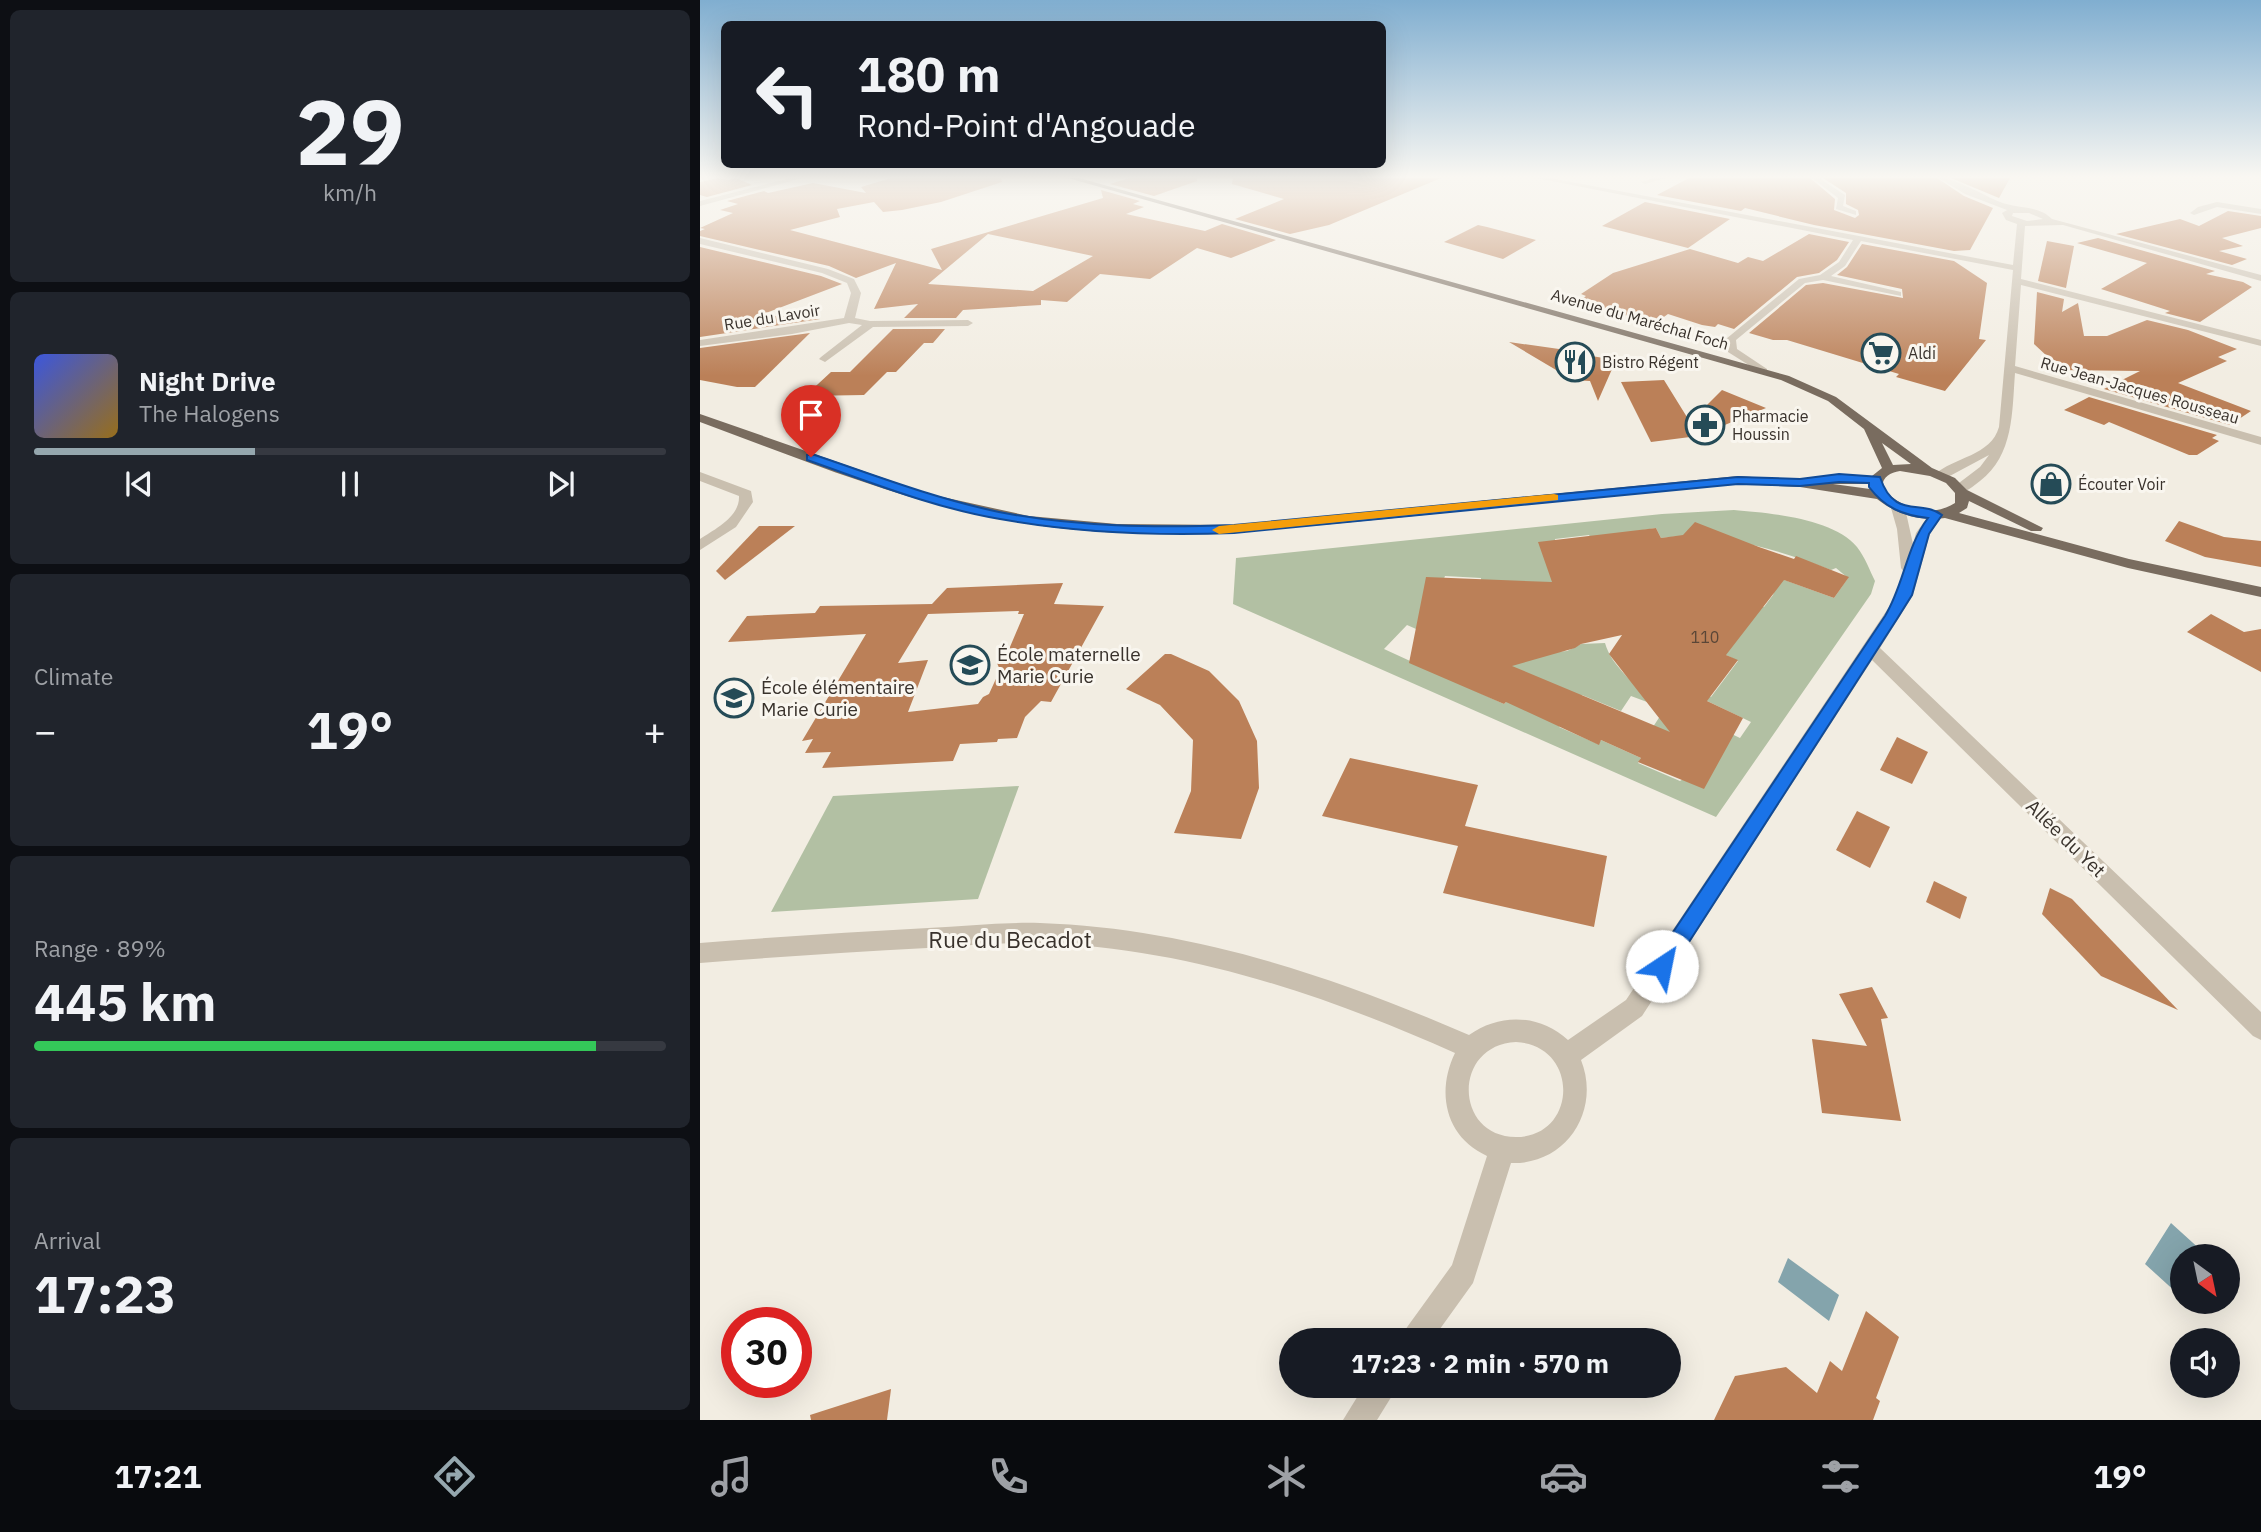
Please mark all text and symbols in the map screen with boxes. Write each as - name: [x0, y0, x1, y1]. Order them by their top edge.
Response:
- text: 180 m: [857, 42, 1001, 105]
- icon: left: [742, 49, 833, 140]
- text: 29: [295, 72, 405, 190]
- text: Rond-Point d'Angouade: [857, 104, 1195, 146]
- text: km/h: [323, 177, 377, 207]
- street label: Avenue du Maréchal Foch: [1549, 284, 1731, 354]
- street label: Rue du Lavoir: [723, 300, 822, 334]
- supermarket icon: Aldi: [1860, 332, 1902, 374]
- restaurant icon: Bistro Régent: [1554, 341, 1596, 383]
- place label: Aldi: [1908, 343, 1936, 363]
- place label: Bistro Régent: [1602, 352, 1699, 372]
- street label: Rue Jean-Jacques Rousseau: [2038, 352, 2242, 428]
- text: Night Drive: [139, 364, 276, 398]
- pin: [781, 385, 841, 457]
- icon: arrive: [792, 396, 830, 434]
- text: The Halogens: [139, 398, 280, 428]
- pharmacy icon: Pharmacie Houssin: [1684, 404, 1726, 446]
- place label: Pharmacie Houssin: [1732, 406, 1809, 444]
- shop icon: Écouter Voir: [2030, 463, 2072, 505]
- icon: previous: [120, 465, 158, 503]
- icon: pause: [331, 465, 369, 503]
- icon: next: [542, 465, 580, 503]
- place label: Écouter Voir: [2078, 473, 2165, 494]
- house number: 110: [1691, 627, 1719, 647]
- place label: École maternelle Marie Curie: [997, 642, 1141, 688]
- school or university icon: École maternelle Marie Curie: [949, 644, 991, 686]
- text: Climate: [34, 661, 113, 691]
- place label: École élémentaire Marie Curie: [761, 675, 915, 721]
- school or university icon: École élémentaire Marie Curie: [713, 677, 755, 719]
- text: 19°: [307, 696, 393, 763]
- text: −: [34, 706, 57, 755]
- text: +: [643, 706, 666, 755]
- street label: Allée du Yet: [2021, 794, 2111, 882]
- street label: Rue du Becadot: [928, 924, 1092, 954]
- position arrow: [1625, 929, 1699, 1003]
- text: Range · 89%: [34, 933, 166, 963]
- text: 445 km: [34, 968, 216, 1035]
- text: Arrival: [34, 1225, 101, 1255]
- north arrow: [2170, 1244, 2240, 1314]
- map controls: [2170, 1244, 2240, 1398]
- text: 17:23: [34, 1260, 176, 1327]
- speed limit sign: 30: [721, 1307, 812, 1398]
- button: sound: [2170, 1328, 2240, 1398]
- text: 17:23 · 2 min · 570 m: [1351, 1346, 1609, 1380]
- icon: directions: [430, 1452, 479, 1501]
- icon: music: [707, 1452, 756, 1501]
- icon: phone: [984, 1452, 1033, 1501]
- icon: climate: [1262, 1452, 1311, 1501]
- icon: car: [1539, 1452, 1588, 1501]
- icon: filters: [1816, 1452, 1865, 1501]
- text: 17:21: [114, 1455, 202, 1497]
- text: 19°: [2093, 1455, 2147, 1497]

